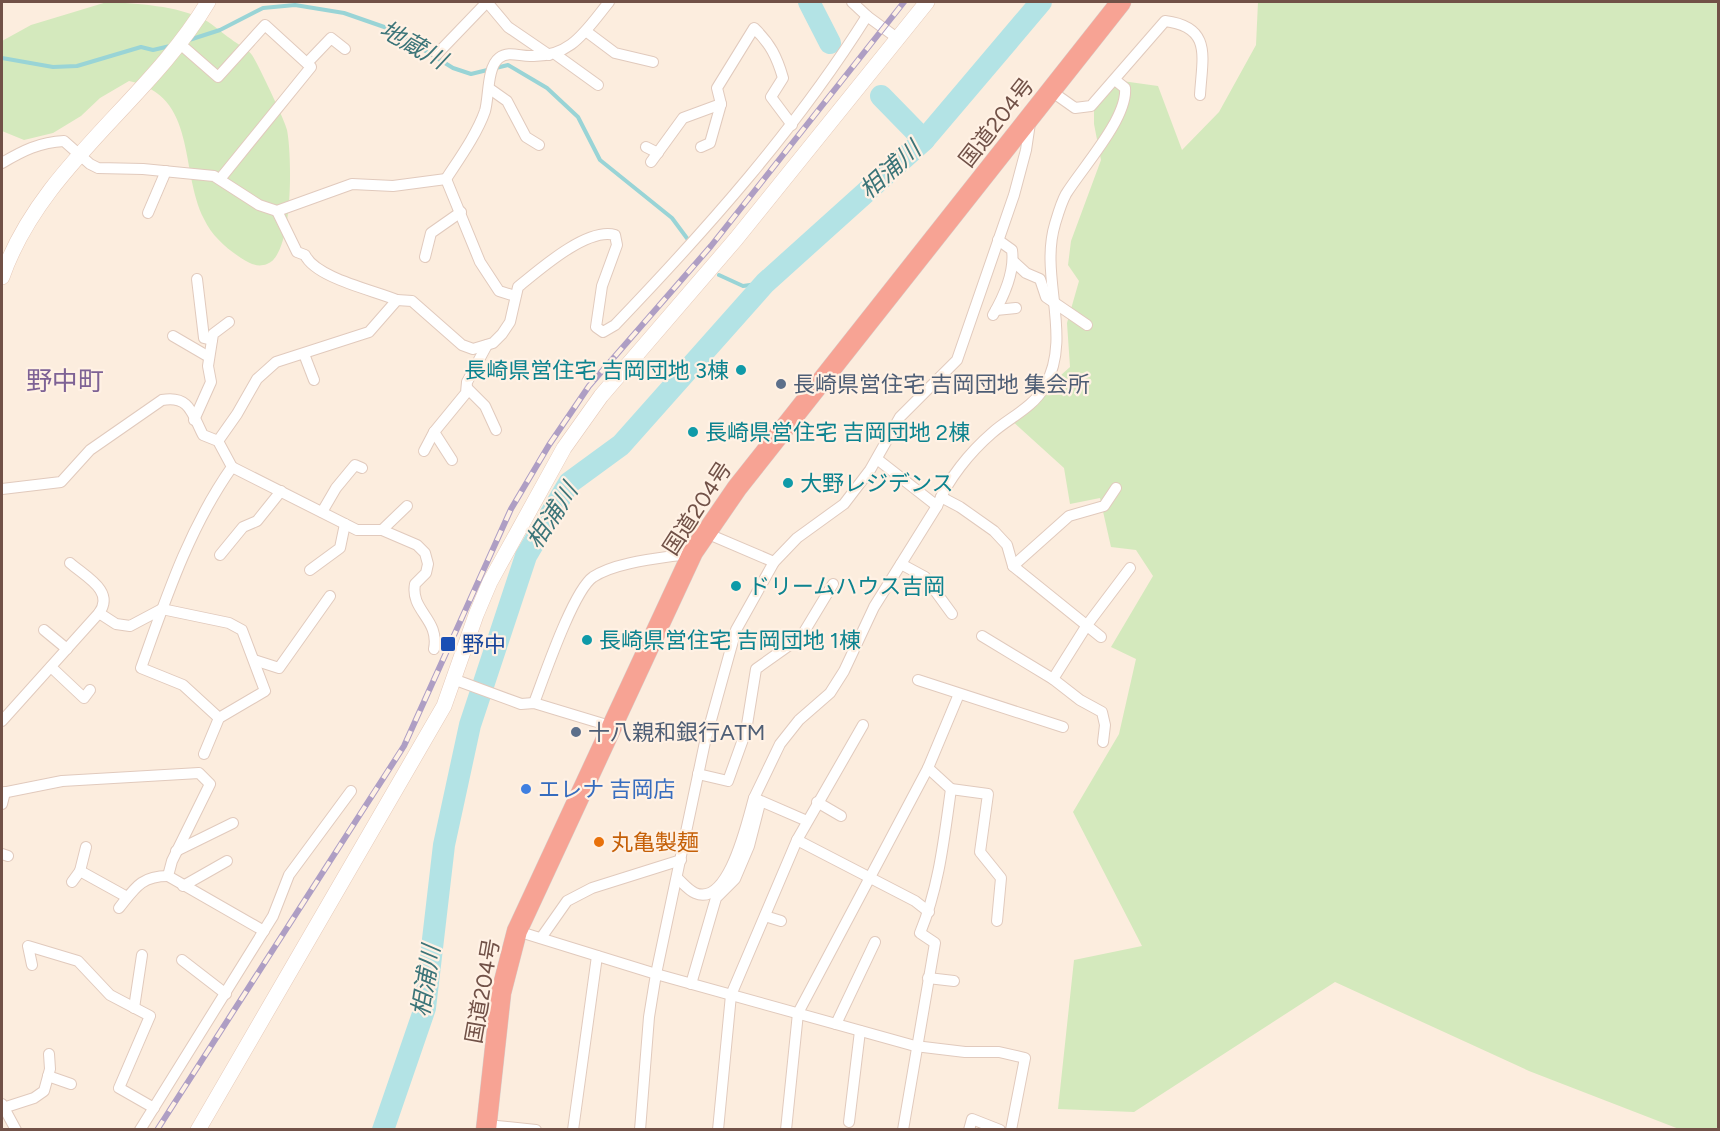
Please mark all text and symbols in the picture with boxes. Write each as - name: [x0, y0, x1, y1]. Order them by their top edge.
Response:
- water label: 地蔵川: [375, 14, 454, 76]
- street label: 国道204号: [953, 72, 1040, 172]
- water label: 相浦川: [853, 133, 928, 204]
- place label: 長崎県営住宅 吉岡団地 3棟: [464, 357, 729, 384]
- marker: 長崎県営住宅 吉岡団地 3棟: [734, 363, 748, 377]
- district label: 野中町: [26, 365, 104, 397]
- place label: 長崎県営住宅 吉岡団地 集会所: [793, 371, 1090, 398]
- marker: 長崎県営住宅 吉岡団地 集会所: [774, 377, 788, 391]
- place label: 長崎県営住宅 吉岡団地 2棟: [705, 419, 970, 446]
- marker: 長崎県営住宅 吉岡団地 2棟: [686, 425, 700, 439]
- street label: 国道204号: [657, 456, 738, 560]
- place label: 大野レジデンス: [800, 470, 954, 497]
- water label: 相浦川: [520, 475, 585, 554]
- marker: 大野レジデンス: [781, 476, 795, 490]
- place label: ドリームハウス吉岡: [748, 573, 945, 600]
- marker: ドリームハウス吉岡: [729, 579, 743, 593]
- place label: 長崎県営住宅 吉岡団地 1棟: [599, 627, 861, 654]
- place label: 野中: [462, 631, 506, 658]
- marker: 長崎県営住宅 吉岡団地 1棟: [580, 633, 594, 647]
- marker: 野中: [439, 635, 457, 653]
- place label: 十八親和銀行ATM: [588, 719, 765, 746]
- marker: 十八親和銀行ATM: [569, 725, 583, 739]
- place label: エレナ 吉岡店: [538, 776, 675, 803]
- marker: エレナ 吉岡店: [519, 782, 533, 796]
- place label: 丸亀製麺: [611, 829, 699, 856]
- marker: 丸亀製麺: [592, 835, 606, 849]
- street label: 国道204号: [460, 937, 505, 1046]
- water label: 相浦川: [406, 940, 446, 1019]

